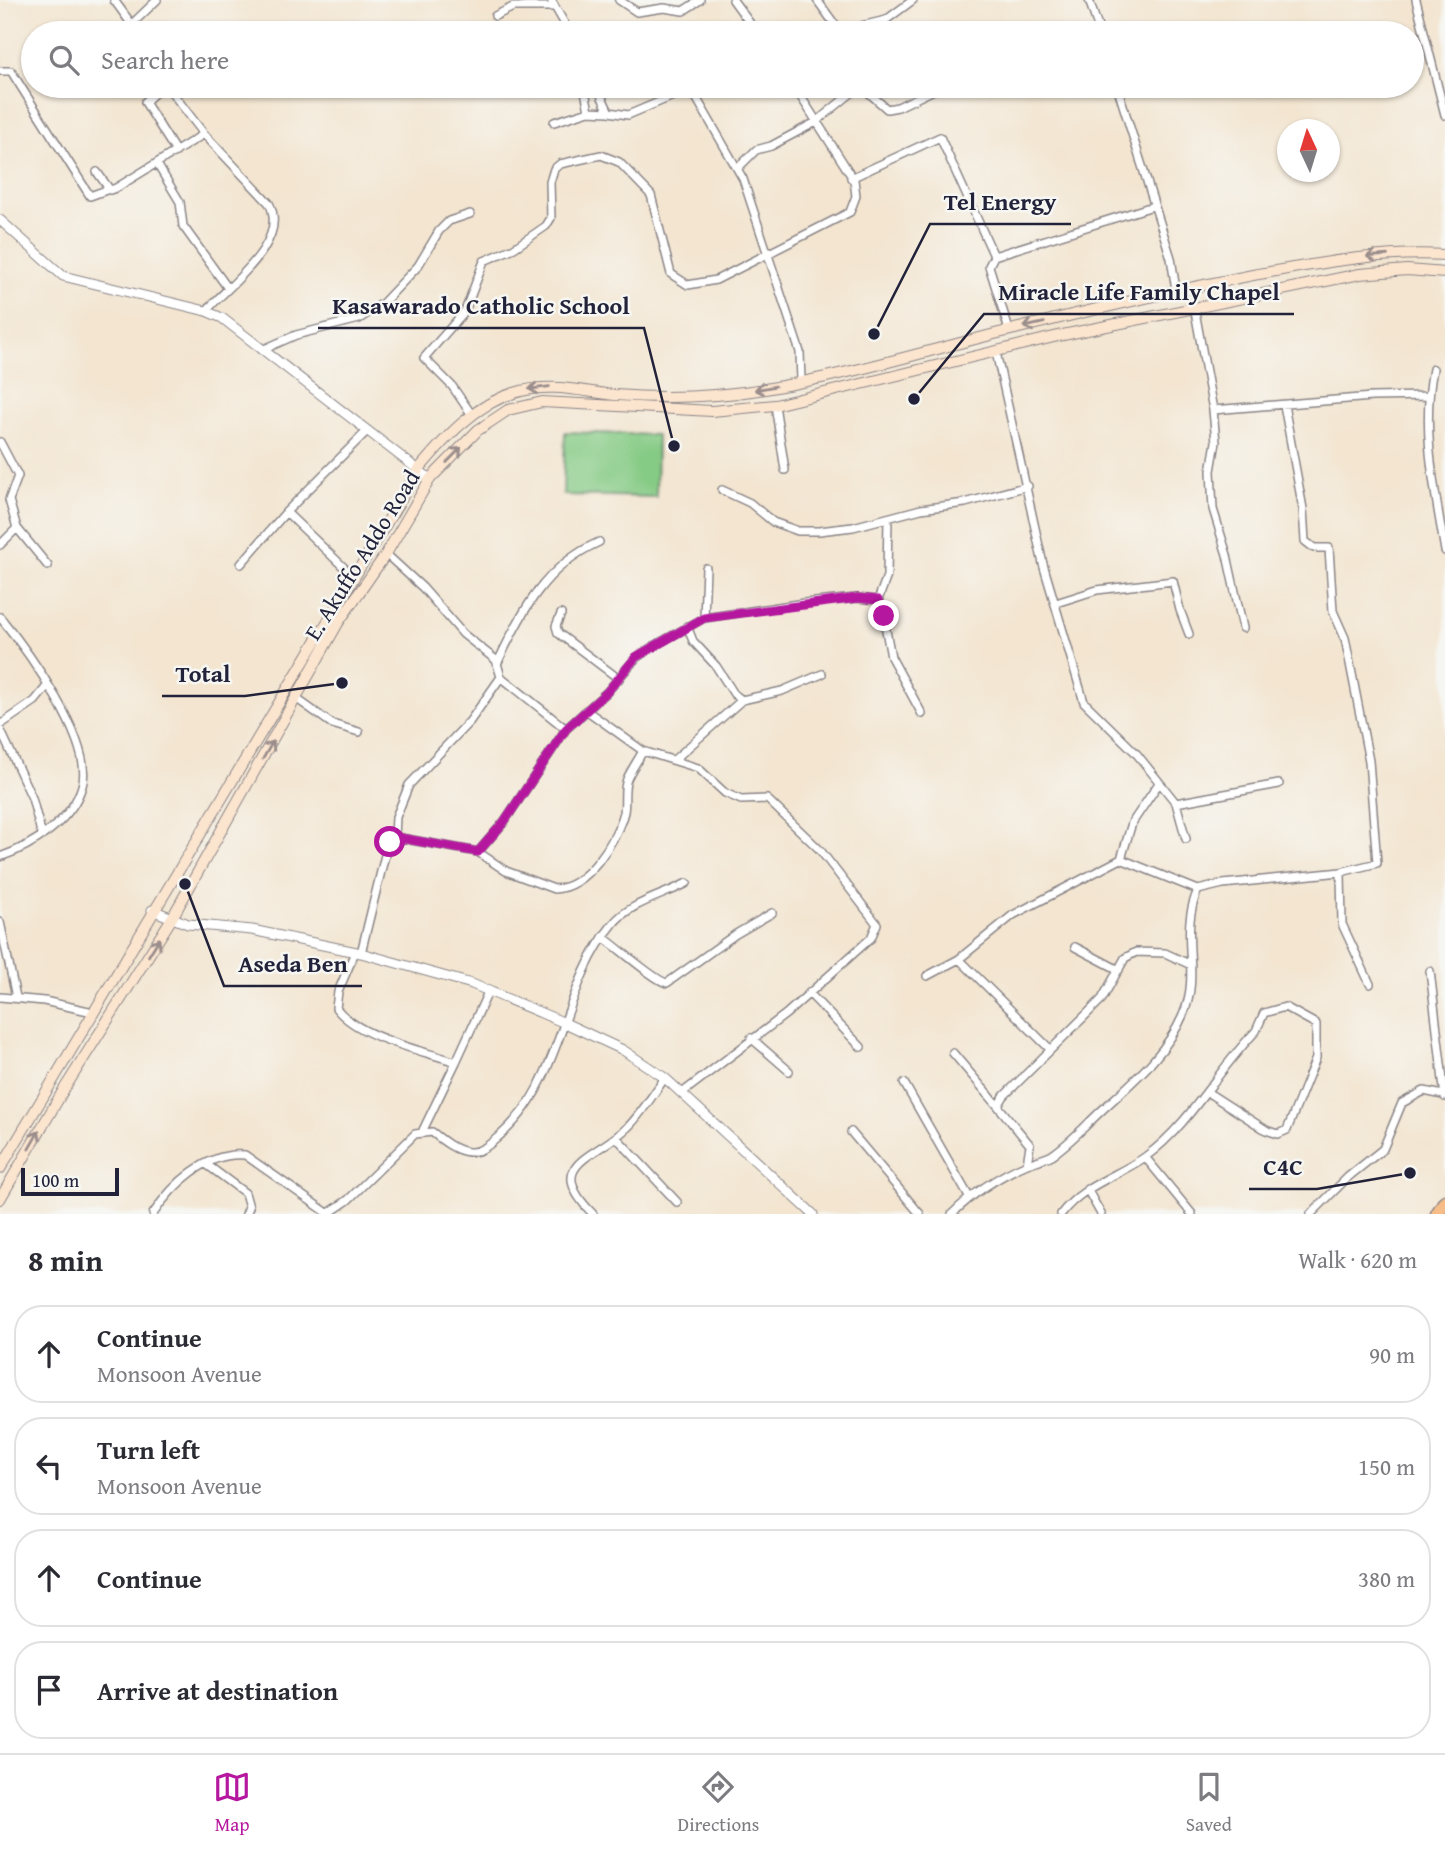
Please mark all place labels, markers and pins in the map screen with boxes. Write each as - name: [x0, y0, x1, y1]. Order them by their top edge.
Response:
- callout: Tel Energy: [930, 179, 1071, 224]
- callout: Miracle Life Family Chapel: [984, 269, 1294, 314]
- callout: Kasawarado Catholic School: [318, 283, 644, 328]
- callout: Total: [162, 651, 245, 696]
- callout: Aseda Ben: [224, 941, 362, 986]
- callout: C4C: [1249, 1144, 1317, 1189]

